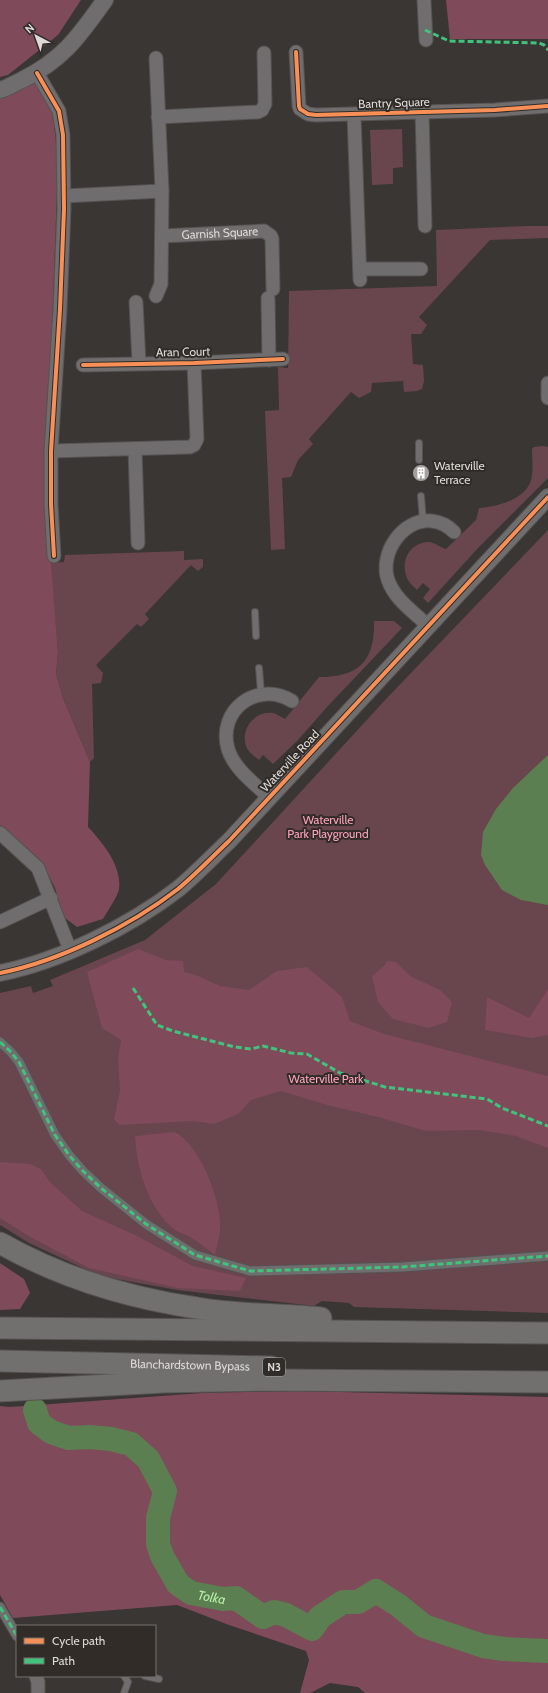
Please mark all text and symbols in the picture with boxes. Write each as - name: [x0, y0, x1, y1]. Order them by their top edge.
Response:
- north arrow: [16, 16, 56, 56]
- text: N: [22, 21, 37, 36]
- street label: Bantry Square: [358, 94, 430, 111]
- street label: Garnish Square: [181, 223, 259, 242]
- street label: Aran Court: [156, 344, 210, 359]
- place label: Waterville Terrace: [434, 458, 485, 487]
- building icon: Waterville Terrace: [411, 463, 431, 483]
- street label: Waterville Road: [257, 727, 322, 795]
- park label: Waterville Park Playground: [287, 812, 369, 841]
- park label: Waterville Park: [289, 1071, 364, 1086]
- street label: Blanchardstown Bypass: [130, 1356, 250, 1374]
- road number: N3: [263, 1358, 285, 1376]
- water label: Tolka: [197, 1586, 227, 1607]
- legend: [16, 1625, 156, 1677]
- text: Cycle path: [52, 1633, 105, 1648]
- text: Path: [52, 1653, 75, 1668]

